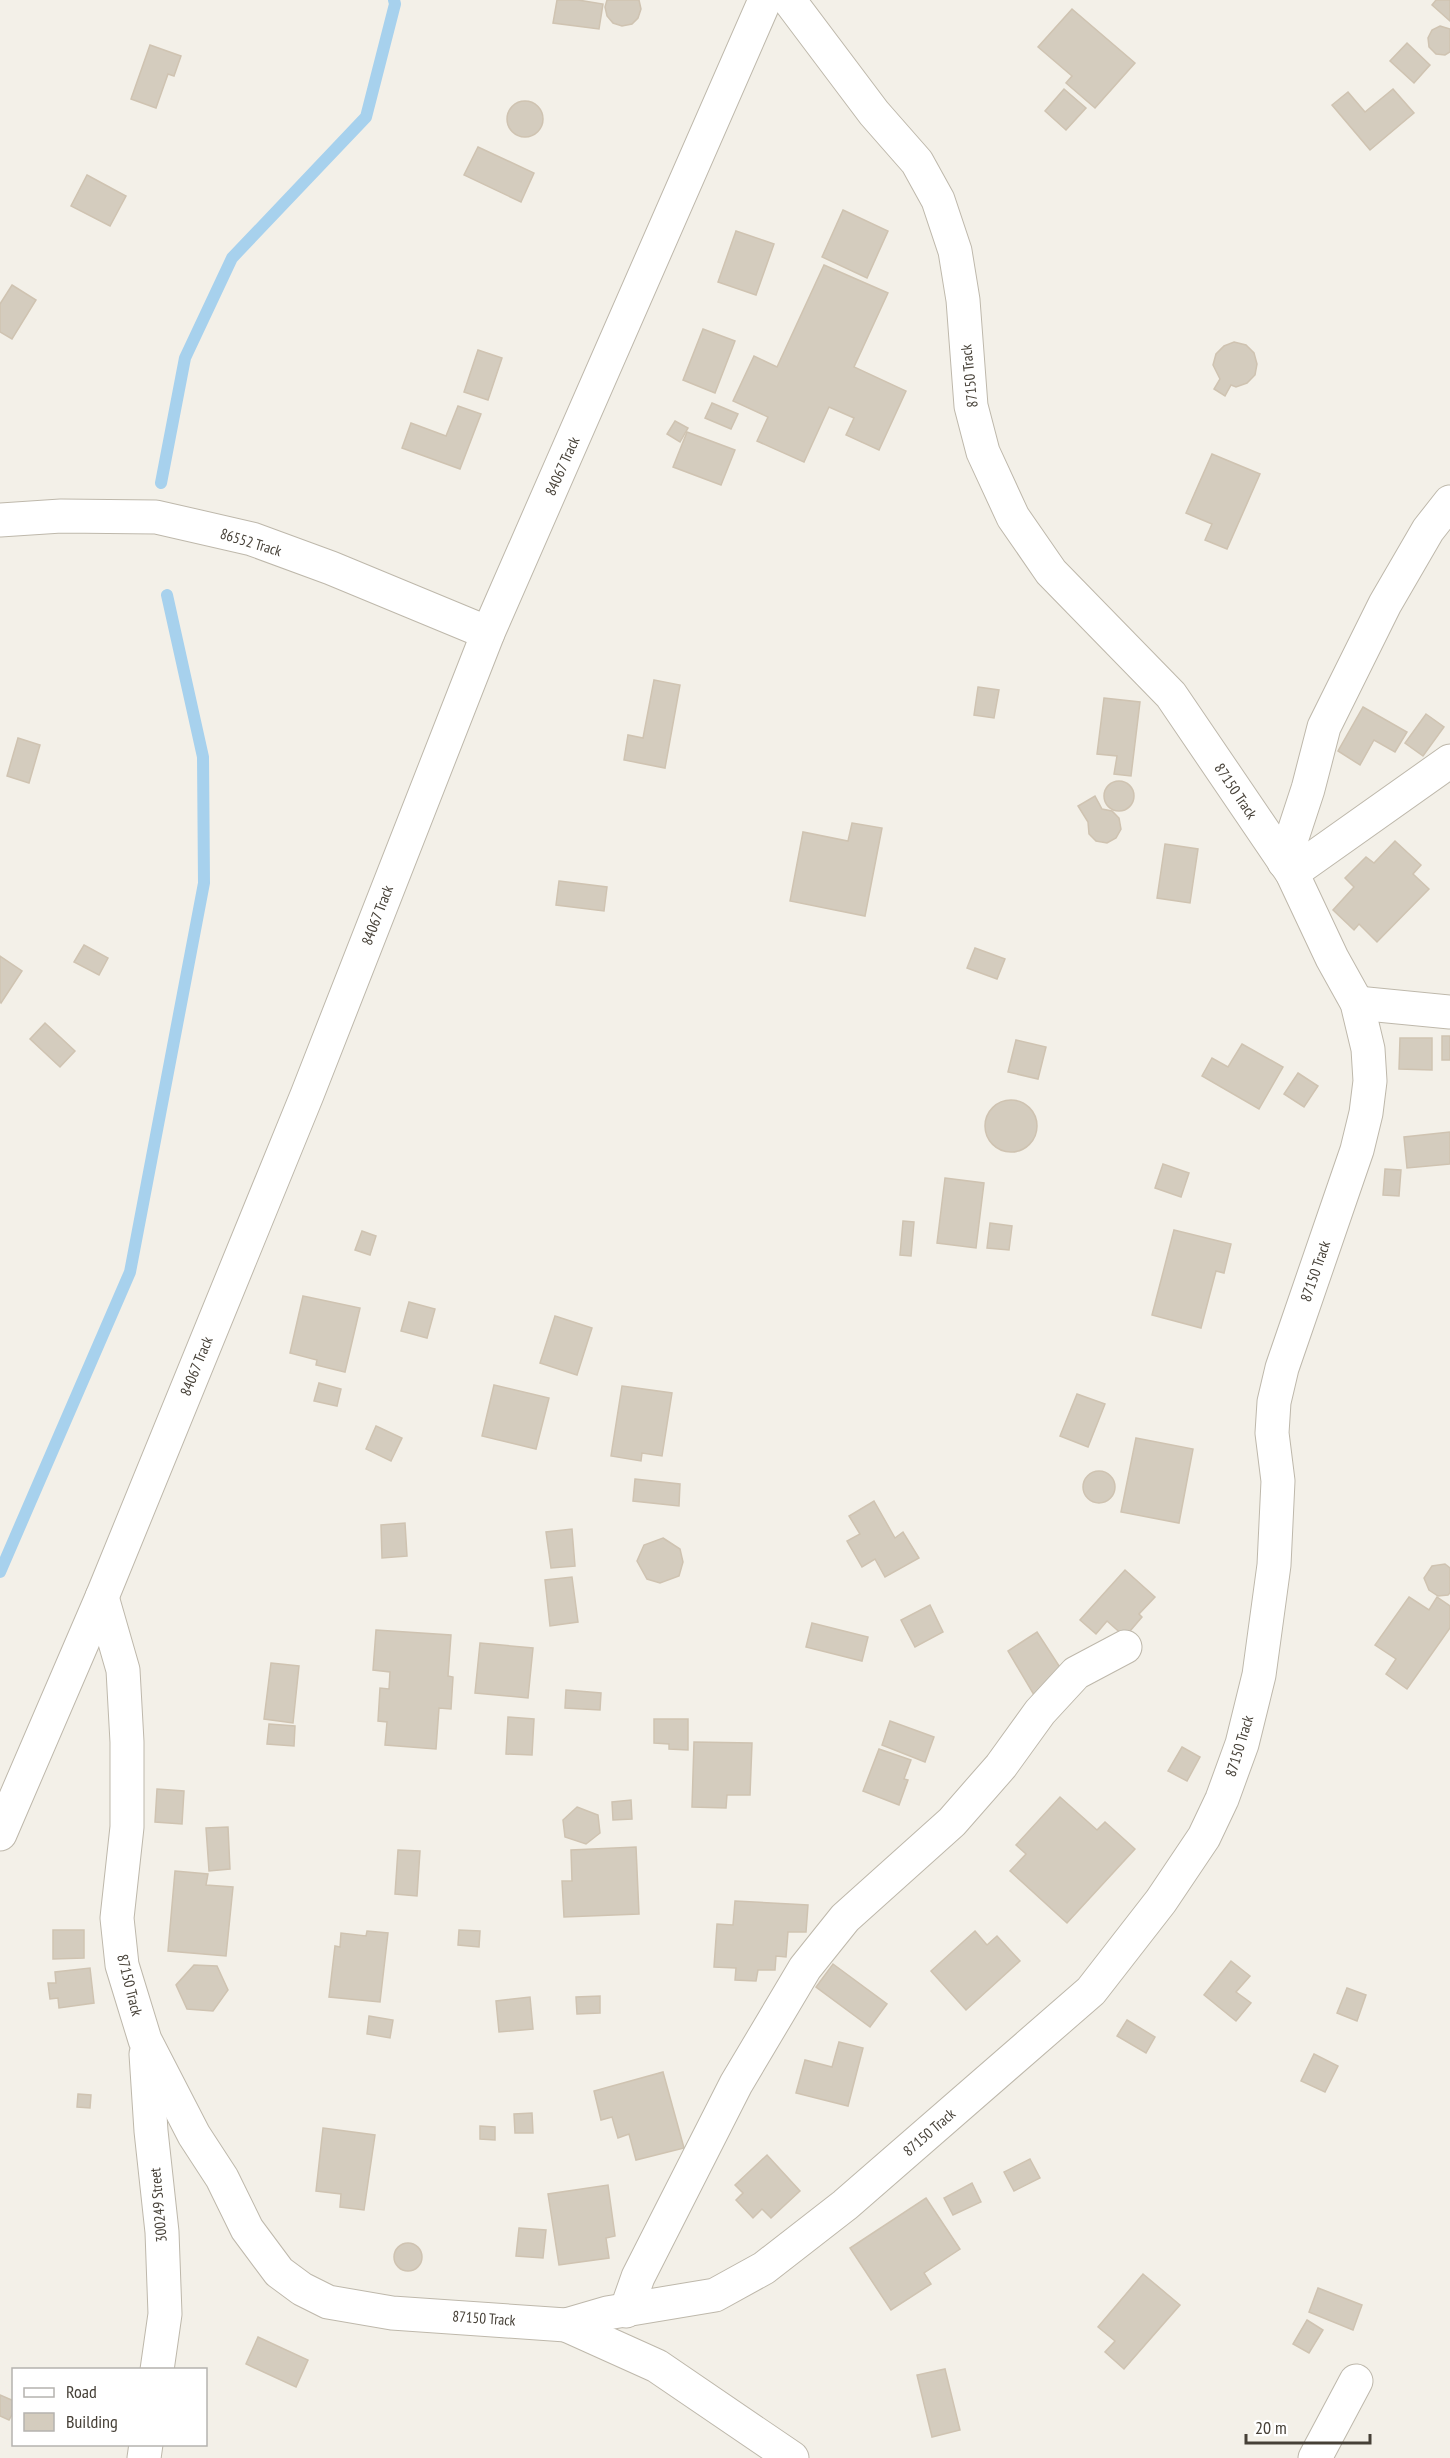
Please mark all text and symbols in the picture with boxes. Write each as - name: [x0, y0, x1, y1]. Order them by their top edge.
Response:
- street label: 87150 Track: [956, 343, 982, 408]
- street label: 84067 Track: [541, 433, 583, 498]
- street label: 86552 Track: [218, 524, 284, 560]
- street label: 87150 Track: [1210, 759, 1262, 823]
- street label: 84067 Track: [357, 882, 397, 948]
- street label: 87150 Track: [1296, 1238, 1334, 1304]
- street label: 84067 Track: [175, 1333, 217, 1399]
- street label: 87150 Track: [1221, 1713, 1257, 1779]
- street label: 87150 Track: [113, 1952, 147, 2018]
- street label: 87150 Track: [899, 2104, 959, 2160]
- street label: 300249 Street: [145, 2167, 171, 2243]
- street label: 87150 Track: [452, 2306, 516, 2330]
- legend: [12, 2368, 207, 2446]
- text: Road: [66, 2380, 97, 2403]
- scale bar: [1246, 2407, 1370, 2445]
- text: Building: [66, 2410, 118, 2433]
- text: 20 m: [1255, 2416, 1287, 2439]

